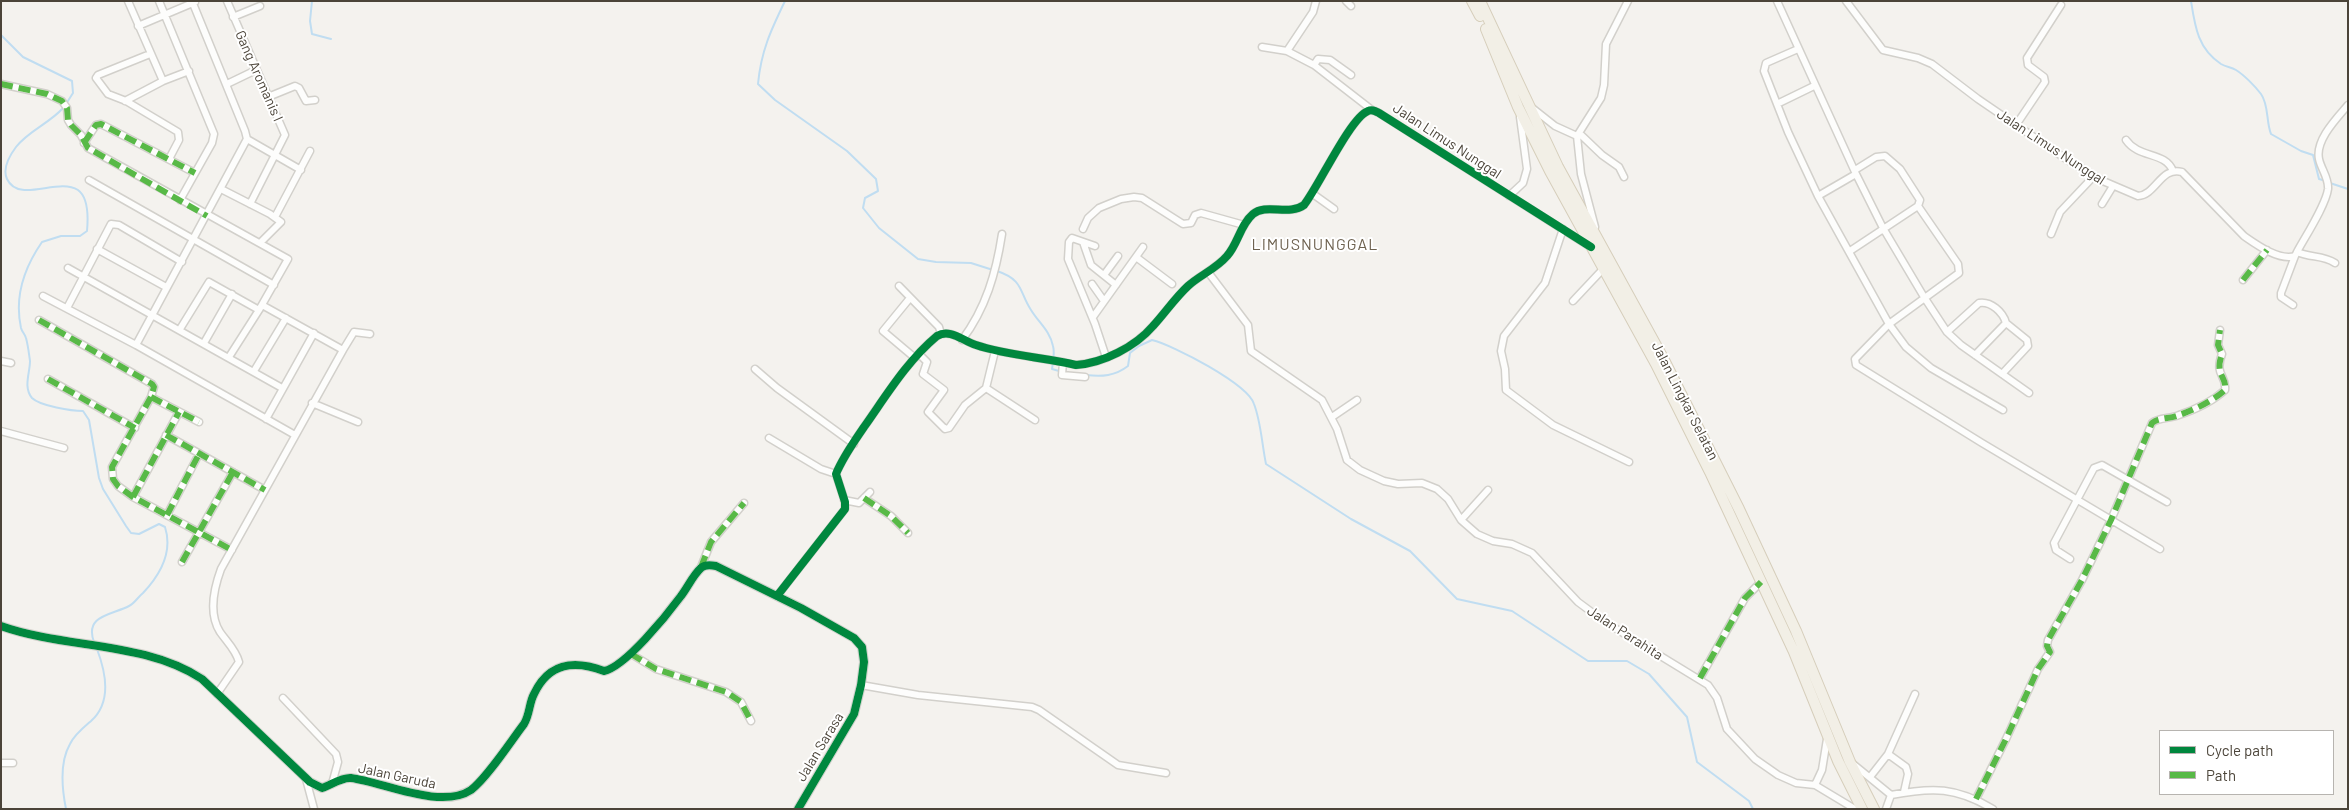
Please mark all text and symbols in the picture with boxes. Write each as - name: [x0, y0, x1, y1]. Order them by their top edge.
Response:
- street label: Gang Aromanis I: [231, 28, 287, 124]
- street label: Jalan Limus Nunggal: [1390, 100, 1504, 182]
- street label: Jalan Limus Nunggal: [1994, 106, 2108, 188]
- district label: LIMUSNUNGGAL: [1250, 235, 1380, 255]
- street label: Jalan Lingkar Selatan: [1648, 339, 1722, 463]
- street label: Jalan Parahita: [1584, 602, 1666, 664]
- street label: Jalan Sarasa: [793, 710, 847, 784]
- legend: [2159, 730, 2334, 795]
- text: Cycle path: [2206, 741, 2273, 759]
- street label: Jalan Garuda: [357, 760, 437, 792]
- text: Path: [2206, 766, 2236, 784]

